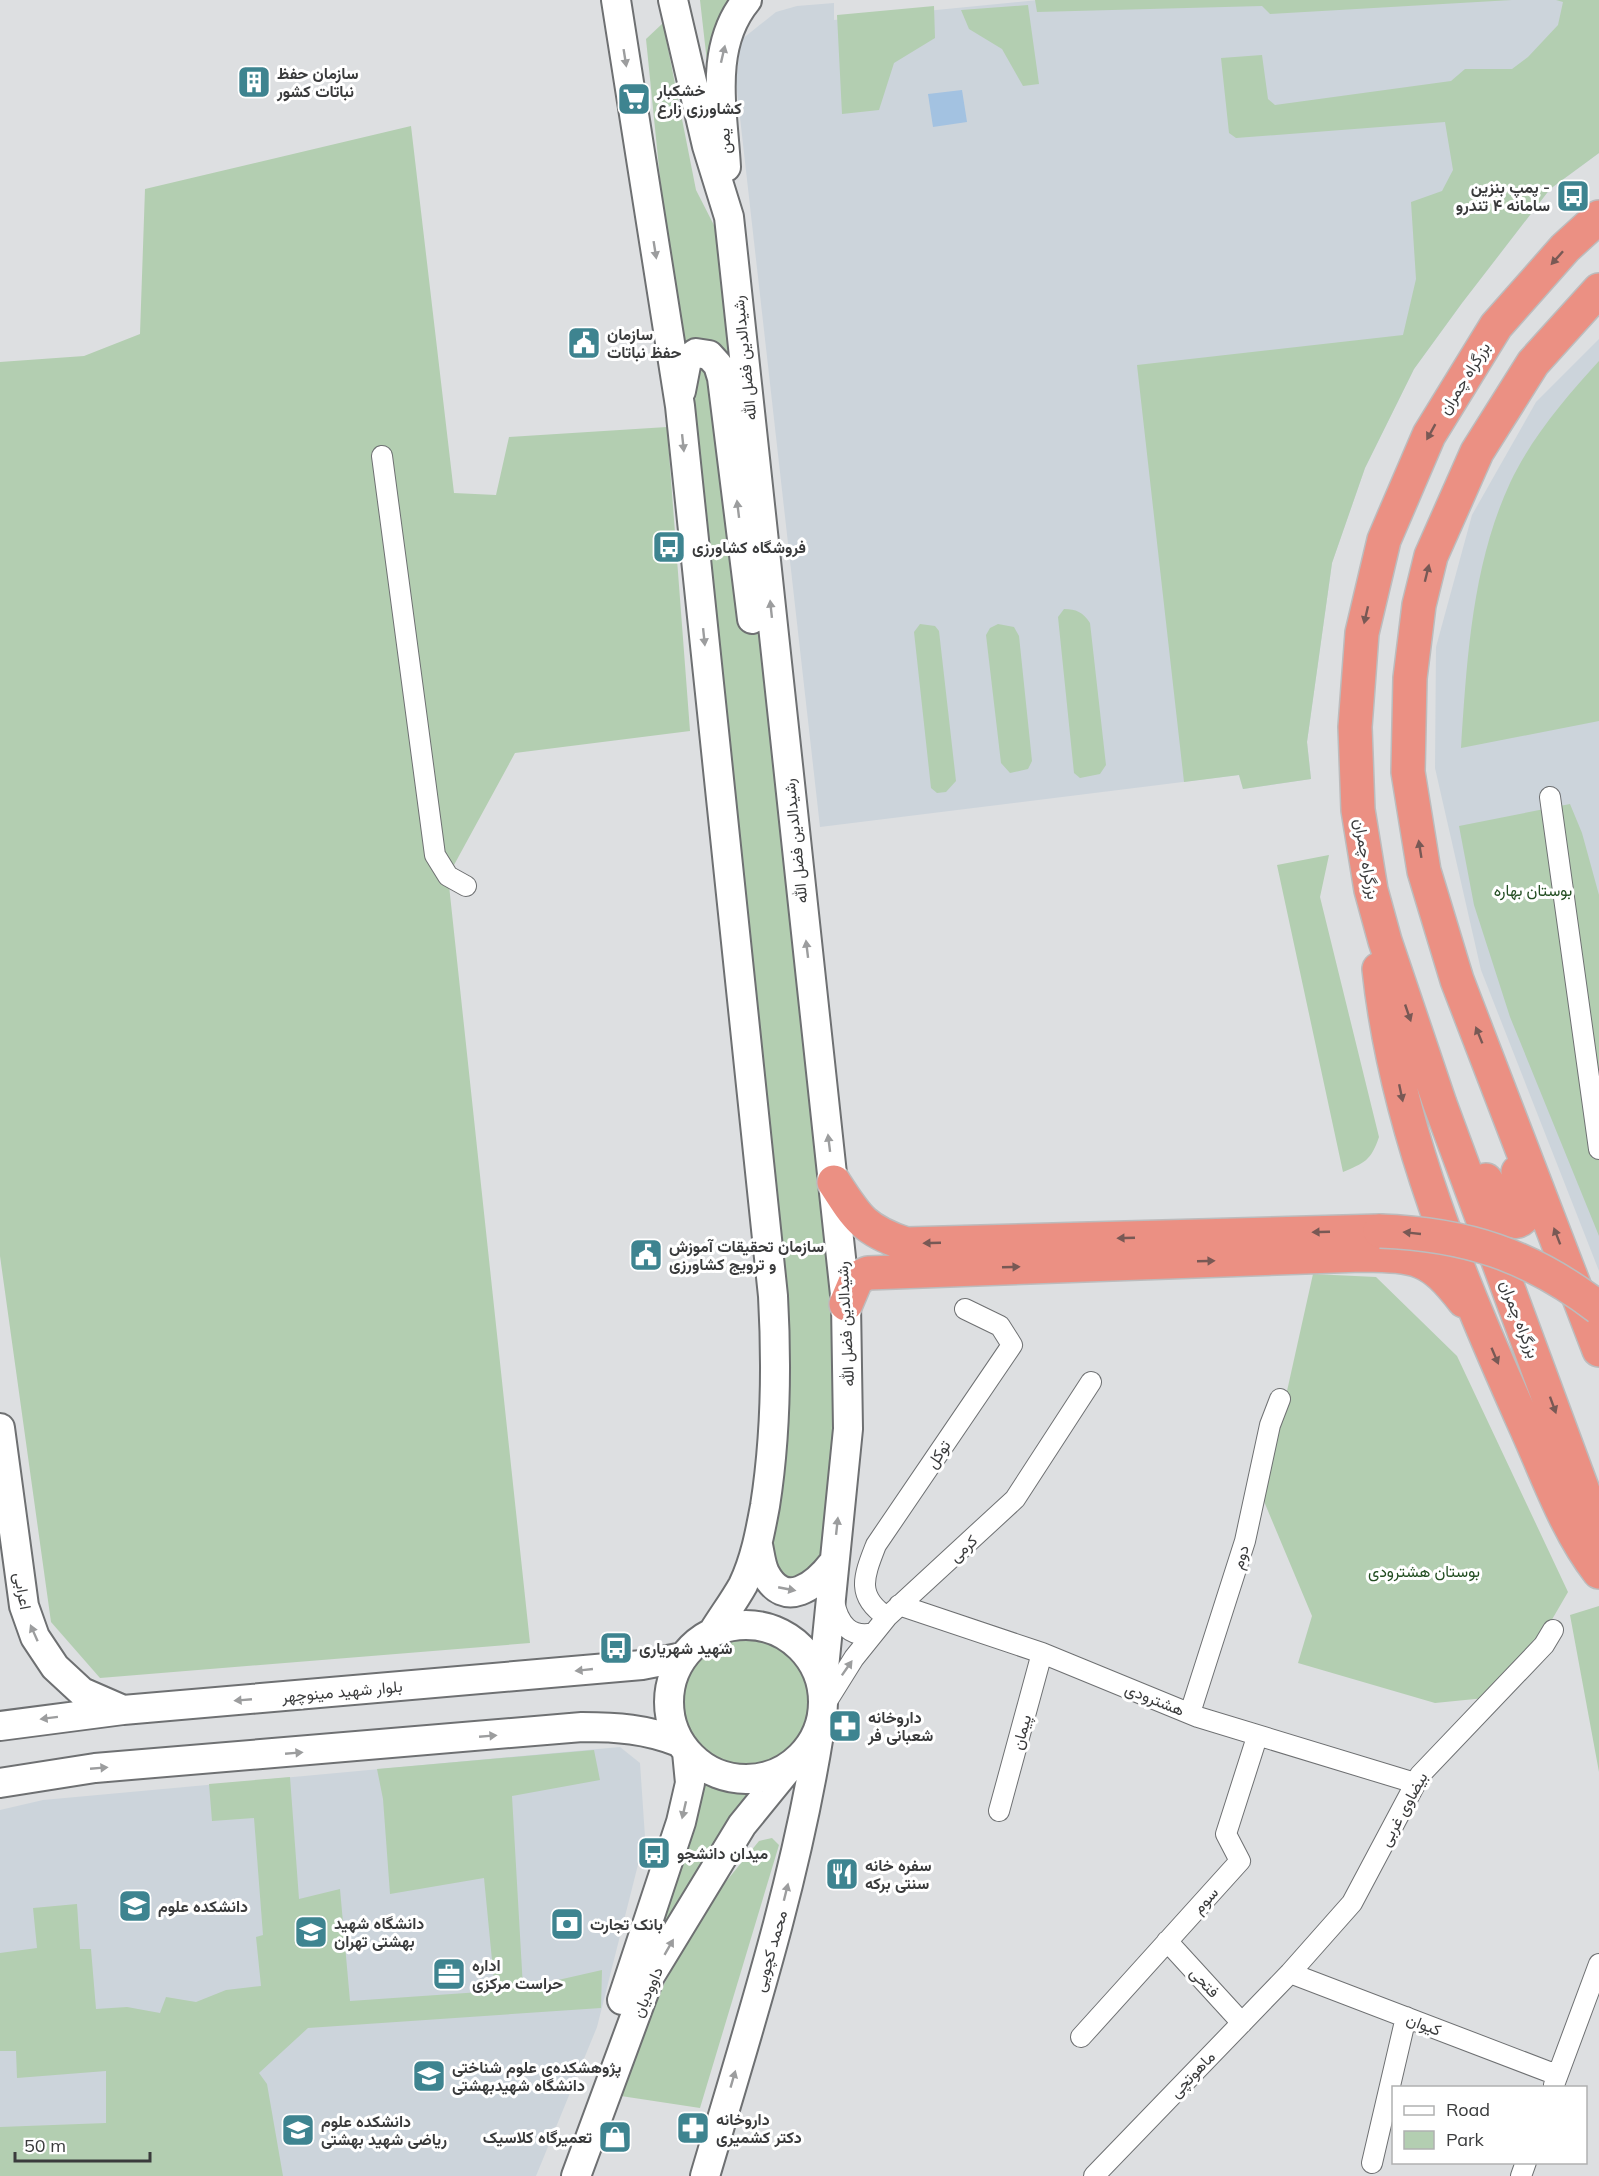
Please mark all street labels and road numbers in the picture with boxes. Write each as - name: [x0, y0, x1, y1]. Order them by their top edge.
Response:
- street label: یمن: [713, 128, 736, 154]
- street label: رشیدالدین فضل الله: [728, 295, 761, 421]
- street label: بزرگراه چمران: [1434, 338, 1496, 419]
- street label: رشیدالدین فضل الله: [779, 778, 812, 904]
- street label: بزرگراه چمران: [1348, 817, 1384, 901]
- street label: رشیدالدین فضل الله: [832, 1261, 859, 1387]
- street label: بزرگراه چمران: [1494, 1277, 1544, 1361]
- street label: توکل: [921, 1436, 956, 1473]
- street label: کرمی: [945, 1530, 982, 1567]
- street label: دوم: [1227, 1542, 1254, 1572]
- street label: اعرابی: [9, 1571, 36, 1611]
- street label: بلوار شهید مینوچهر: [280, 1676, 403, 1708]
- street label: هشترودی: [1122, 1678, 1188, 1721]
- street label: پیمان: [1007, 1712, 1037, 1752]
- street label: بیضاوی غربی: [1374, 1768, 1432, 1850]
- street label: سوم: [1188, 1882, 1223, 1918]
- street label: محمد کچویی: [749, 1908, 793, 1995]
- street label: فتحی: [1185, 1963, 1224, 2002]
- street label: داوودیان: [627, 1964, 668, 2021]
- street label: کیوان: [1404, 2008, 1444, 2041]
- street label: ماهوتچی: [1165, 2046, 1220, 2103]

